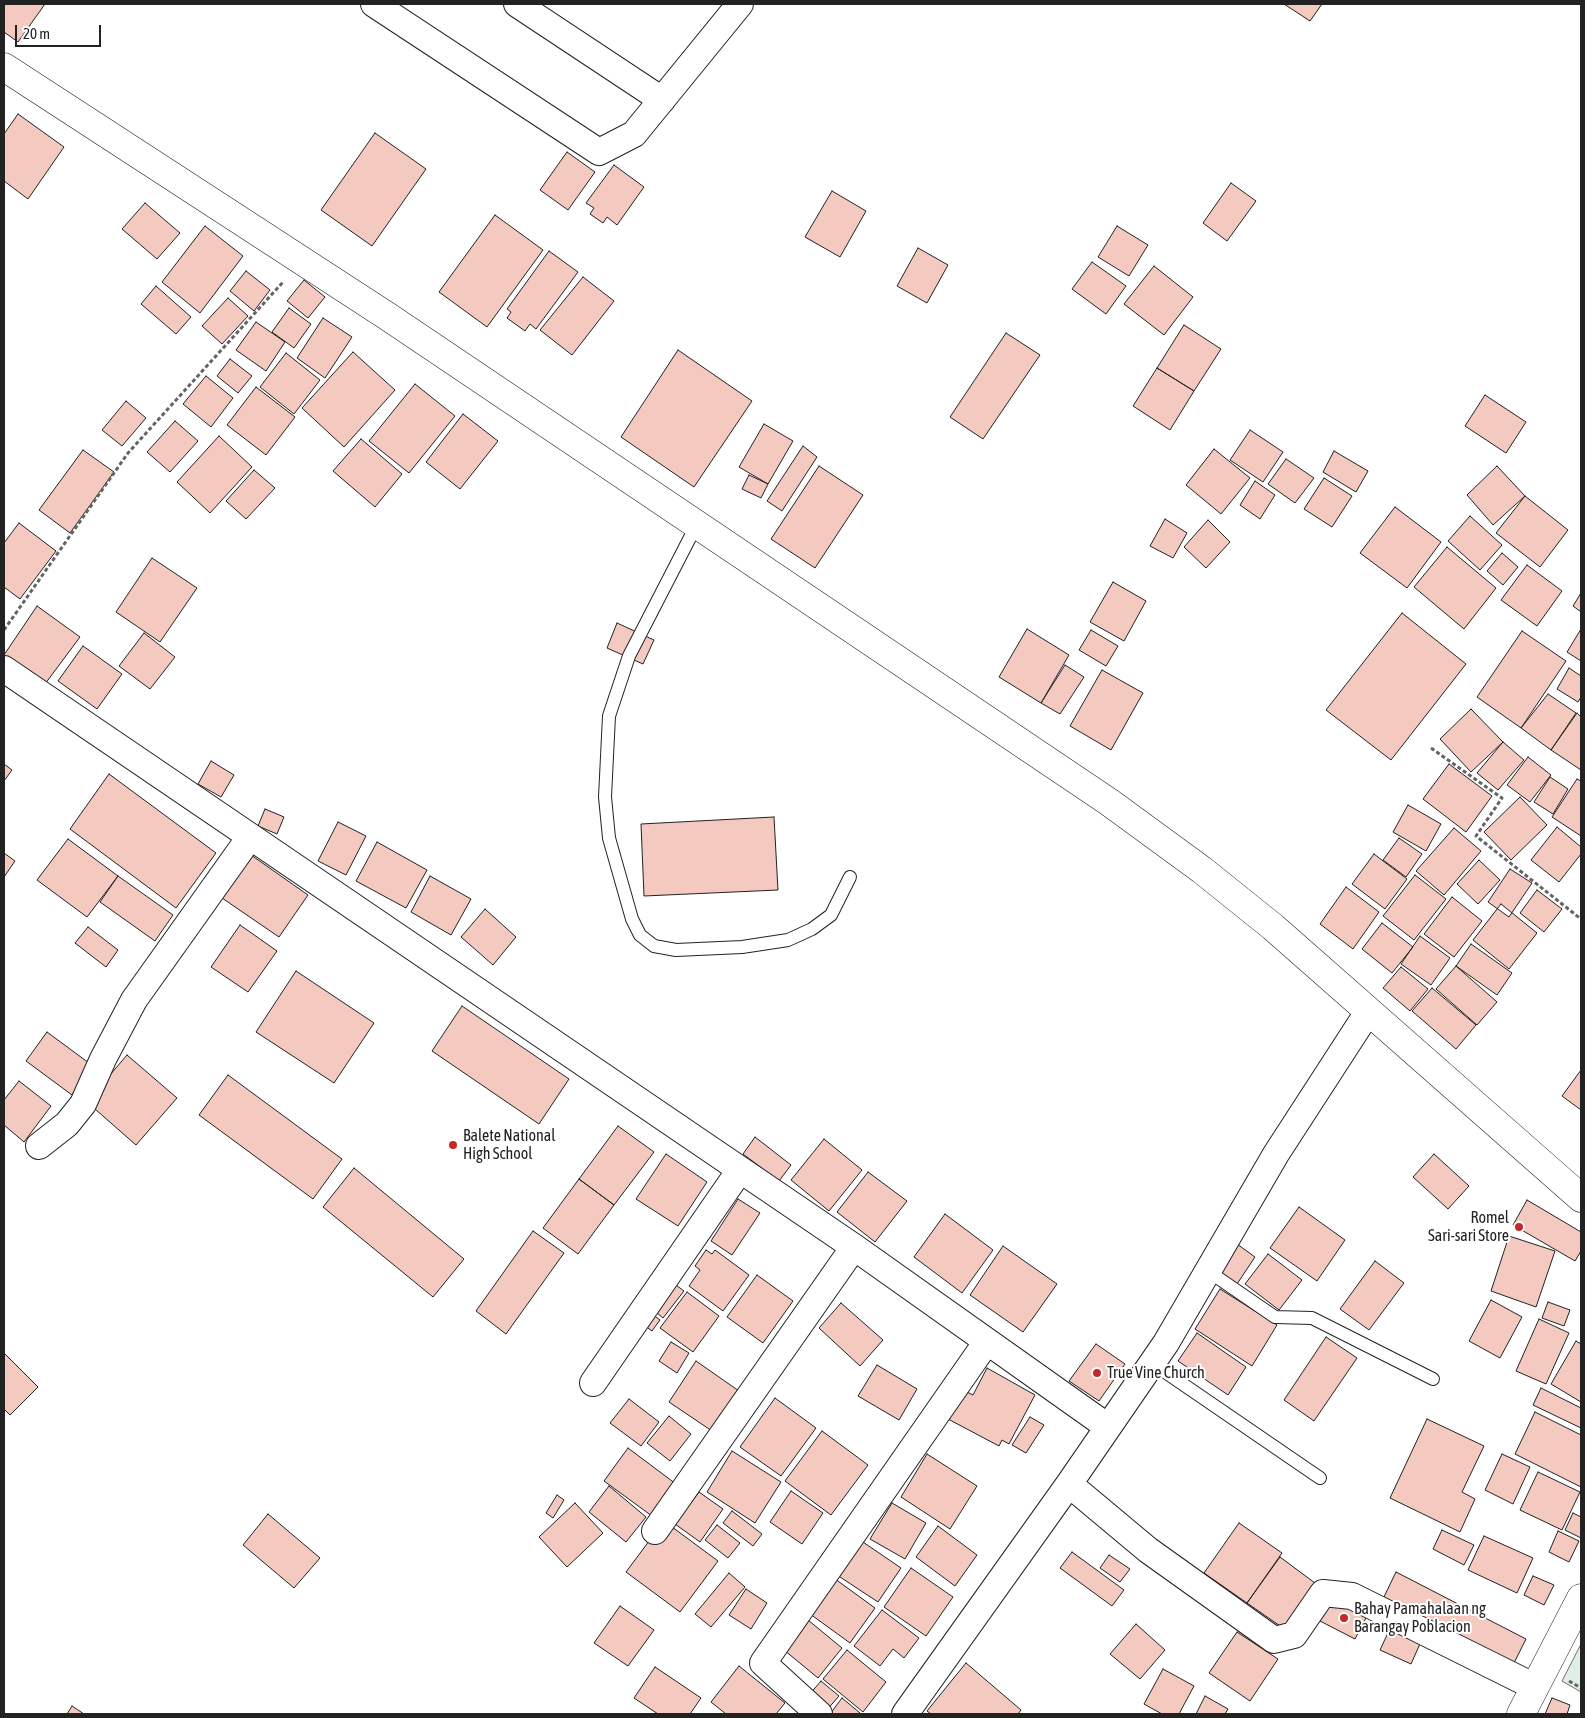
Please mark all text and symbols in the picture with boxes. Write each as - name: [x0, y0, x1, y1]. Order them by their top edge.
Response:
- scale bar: [18, 15, 104, 47]
- text: 20 m: [23, 25, 50, 42]
- place label: Balete National High School: [463, 1126, 555, 1164]
- marker: Balete National High School: [447, 1139, 459, 1151]
- place label: Romel Sari-sari Store: [1428, 1208, 1509, 1246]
- marker: Romel Sari-sari Store: [1513, 1221, 1525, 1233]
- place label: True Vine Church: [1107, 1363, 1205, 1383]
- marker: True Vine Church: [1091, 1367, 1103, 1379]
- place label: Bahay Pamahalaan ng Barangay Poblacion: [1354, 1599, 1486, 1637]
- marker: Bahay Pamahalaan ng Barangay Poblacion: [1338, 1612, 1350, 1624]

